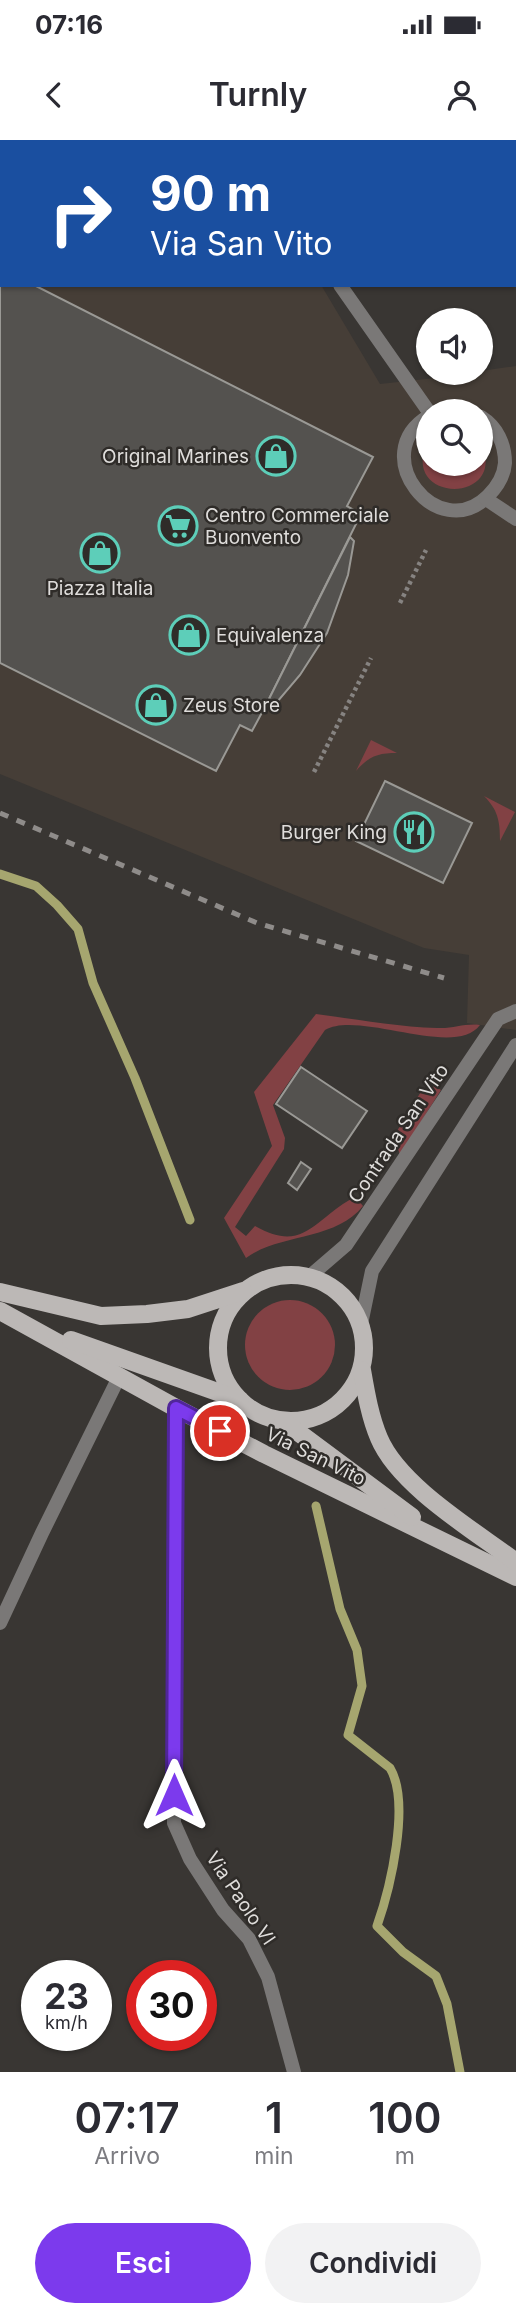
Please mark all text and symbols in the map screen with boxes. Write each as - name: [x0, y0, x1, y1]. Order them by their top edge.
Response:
- text: 07:16: [35, 9, 103, 40]
- text: Turnly: [209, 75, 307, 114]
- icon: back: [35, 76, 73, 114]
- icon: person: [443, 76, 481, 114]
- text: 90 m: [150, 164, 271, 223]
- icon: right: [35, 168, 126, 259]
- text: Via San Vito: [150, 224, 332, 263]
- map controls: [416, 308, 493, 476]
- button: sound: [416, 308, 493, 385]
- button: search: [416, 399, 493, 476]
- shop icon: Original Marines: [255, 435, 297, 477]
- place label: Original Marines: [102, 445, 249, 468]
- place label: Centro Commerciale Buonvento: [205, 504, 389, 549]
- supermarket icon: Centro Commerciale Buonvento: [157, 505, 199, 547]
- shop icon: Piazza Italia: [79, 532, 121, 574]
- place label: Piazza Italia: [47, 577, 153, 600]
- shop icon: Equivalenza: [168, 614, 210, 656]
- place label: Equivalenza: [216, 624, 324, 647]
- shop icon: Zeus Store: [135, 684, 177, 726]
- place label: Zeus Store: [183, 694, 280, 717]
- restaurant icon: Burger King: [393, 811, 435, 853]
- place label: Burger King: [281, 821, 387, 844]
- street label: Contrada San Vito: [343, 1059, 453, 1207]
- pin: [190, 1401, 250, 1461]
- icon: arrive: [201, 1412, 239, 1450]
- street label: Via San Vito: [262, 1422, 369, 1491]
- position arrow: [137, 1758, 211, 1832]
- street label: Via Paolo VI: [201, 1847, 280, 1949]
- speed limit sign: 30: [126, 1960, 217, 2051]
- text: 23: [44, 1975, 89, 2017]
- text: km/h: [45, 2012, 88, 2033]
- text: 07:17: [75, 2092, 180, 2143]
- text: 1: [265, 2092, 283, 2143]
- text: 100: [368, 2092, 441, 2143]
- text: Arrivo: [94, 2142, 160, 2170]
- text: min: [254, 2142, 294, 2170]
- text: m: [395, 2142, 415, 2170]
- button: Esci: [35, 2223, 251, 2303]
- button: Condividi: [265, 2223, 481, 2303]

